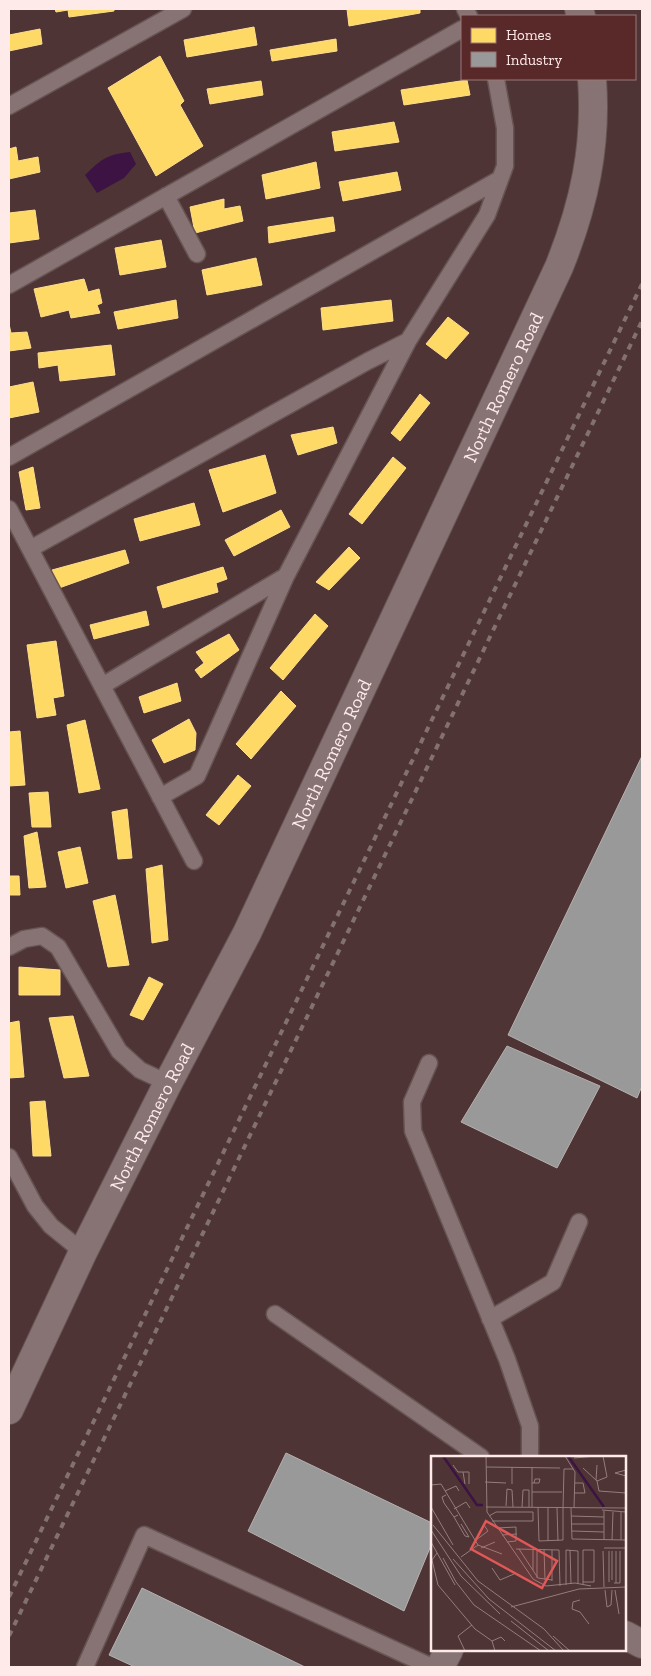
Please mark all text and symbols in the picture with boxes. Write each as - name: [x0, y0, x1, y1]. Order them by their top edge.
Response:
- legend: [461, 15, 636, 80]
- text: Homes: [506, 26, 551, 44]
- text: Industry: [506, 51, 563, 69]
- street label: North Romero Road: [458, 308, 548, 466]
- street label: North Romero Road: [286, 675, 377, 833]
- street label: North Romero Road: [105, 1039, 199, 1195]
- inset map: [431, 1456, 626, 1651]

